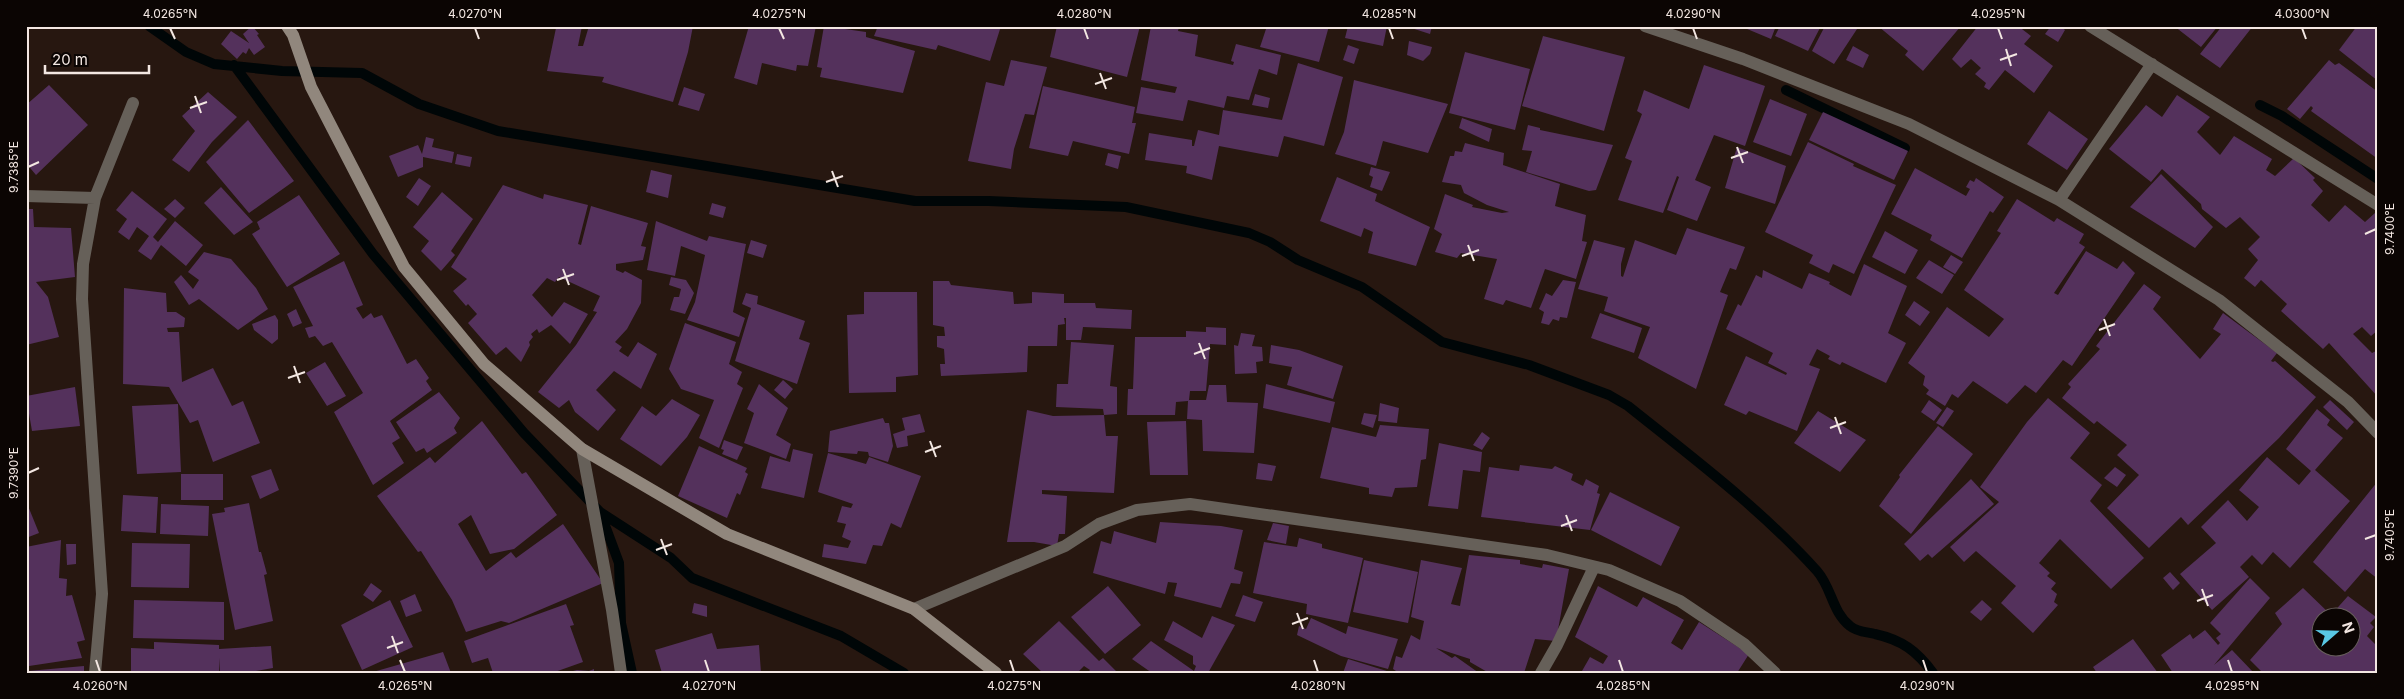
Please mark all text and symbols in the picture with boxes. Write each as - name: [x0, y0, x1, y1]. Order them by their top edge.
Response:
- text: 4.0265°N: [143, 6, 197, 21]
- text: 4.0270°N: [448, 6, 502, 21]
- text: 4.0275°N: [752, 6, 806, 21]
- text: 4.0280°N: [1057, 6, 1111, 21]
- text: 4.0285°N: [1362, 6, 1416, 21]
- text: 4.0290°N: [1666, 6, 1720, 21]
- text: 4.0295°N: [1971, 6, 2025, 21]
- text: 4.0300°N: [2274, 6, 2330, 21]
- scale bar: [45, 42, 149, 74]
- text: 20 m: [52, 50, 88, 69]
- text: 9.7385°E: [6, 141, 21, 193]
- text: 9.7400°E: [2382, 203, 2397, 255]
- text: 9.7390°E: [6, 447, 21, 499]
- text: 9.7405°E: [2382, 509, 2397, 561]
- north arrow: [2312, 606, 2362, 656]
- text: N: [2339, 619, 2358, 635]
- text: 4.0260°N: [73, 678, 127, 693]
- text: 4.0265°N: [378, 678, 432, 693]
- text: 4.0270°N: [682, 678, 736, 693]
- text: 4.0275°N: [987, 678, 1041, 693]
- text: 4.0280°N: [1291, 678, 1345, 693]
- text: 4.0285°N: [1596, 678, 1650, 693]
- text: 4.0290°N: [1900, 678, 1954, 693]
- text: 4.0295°N: [2205, 678, 2259, 693]

